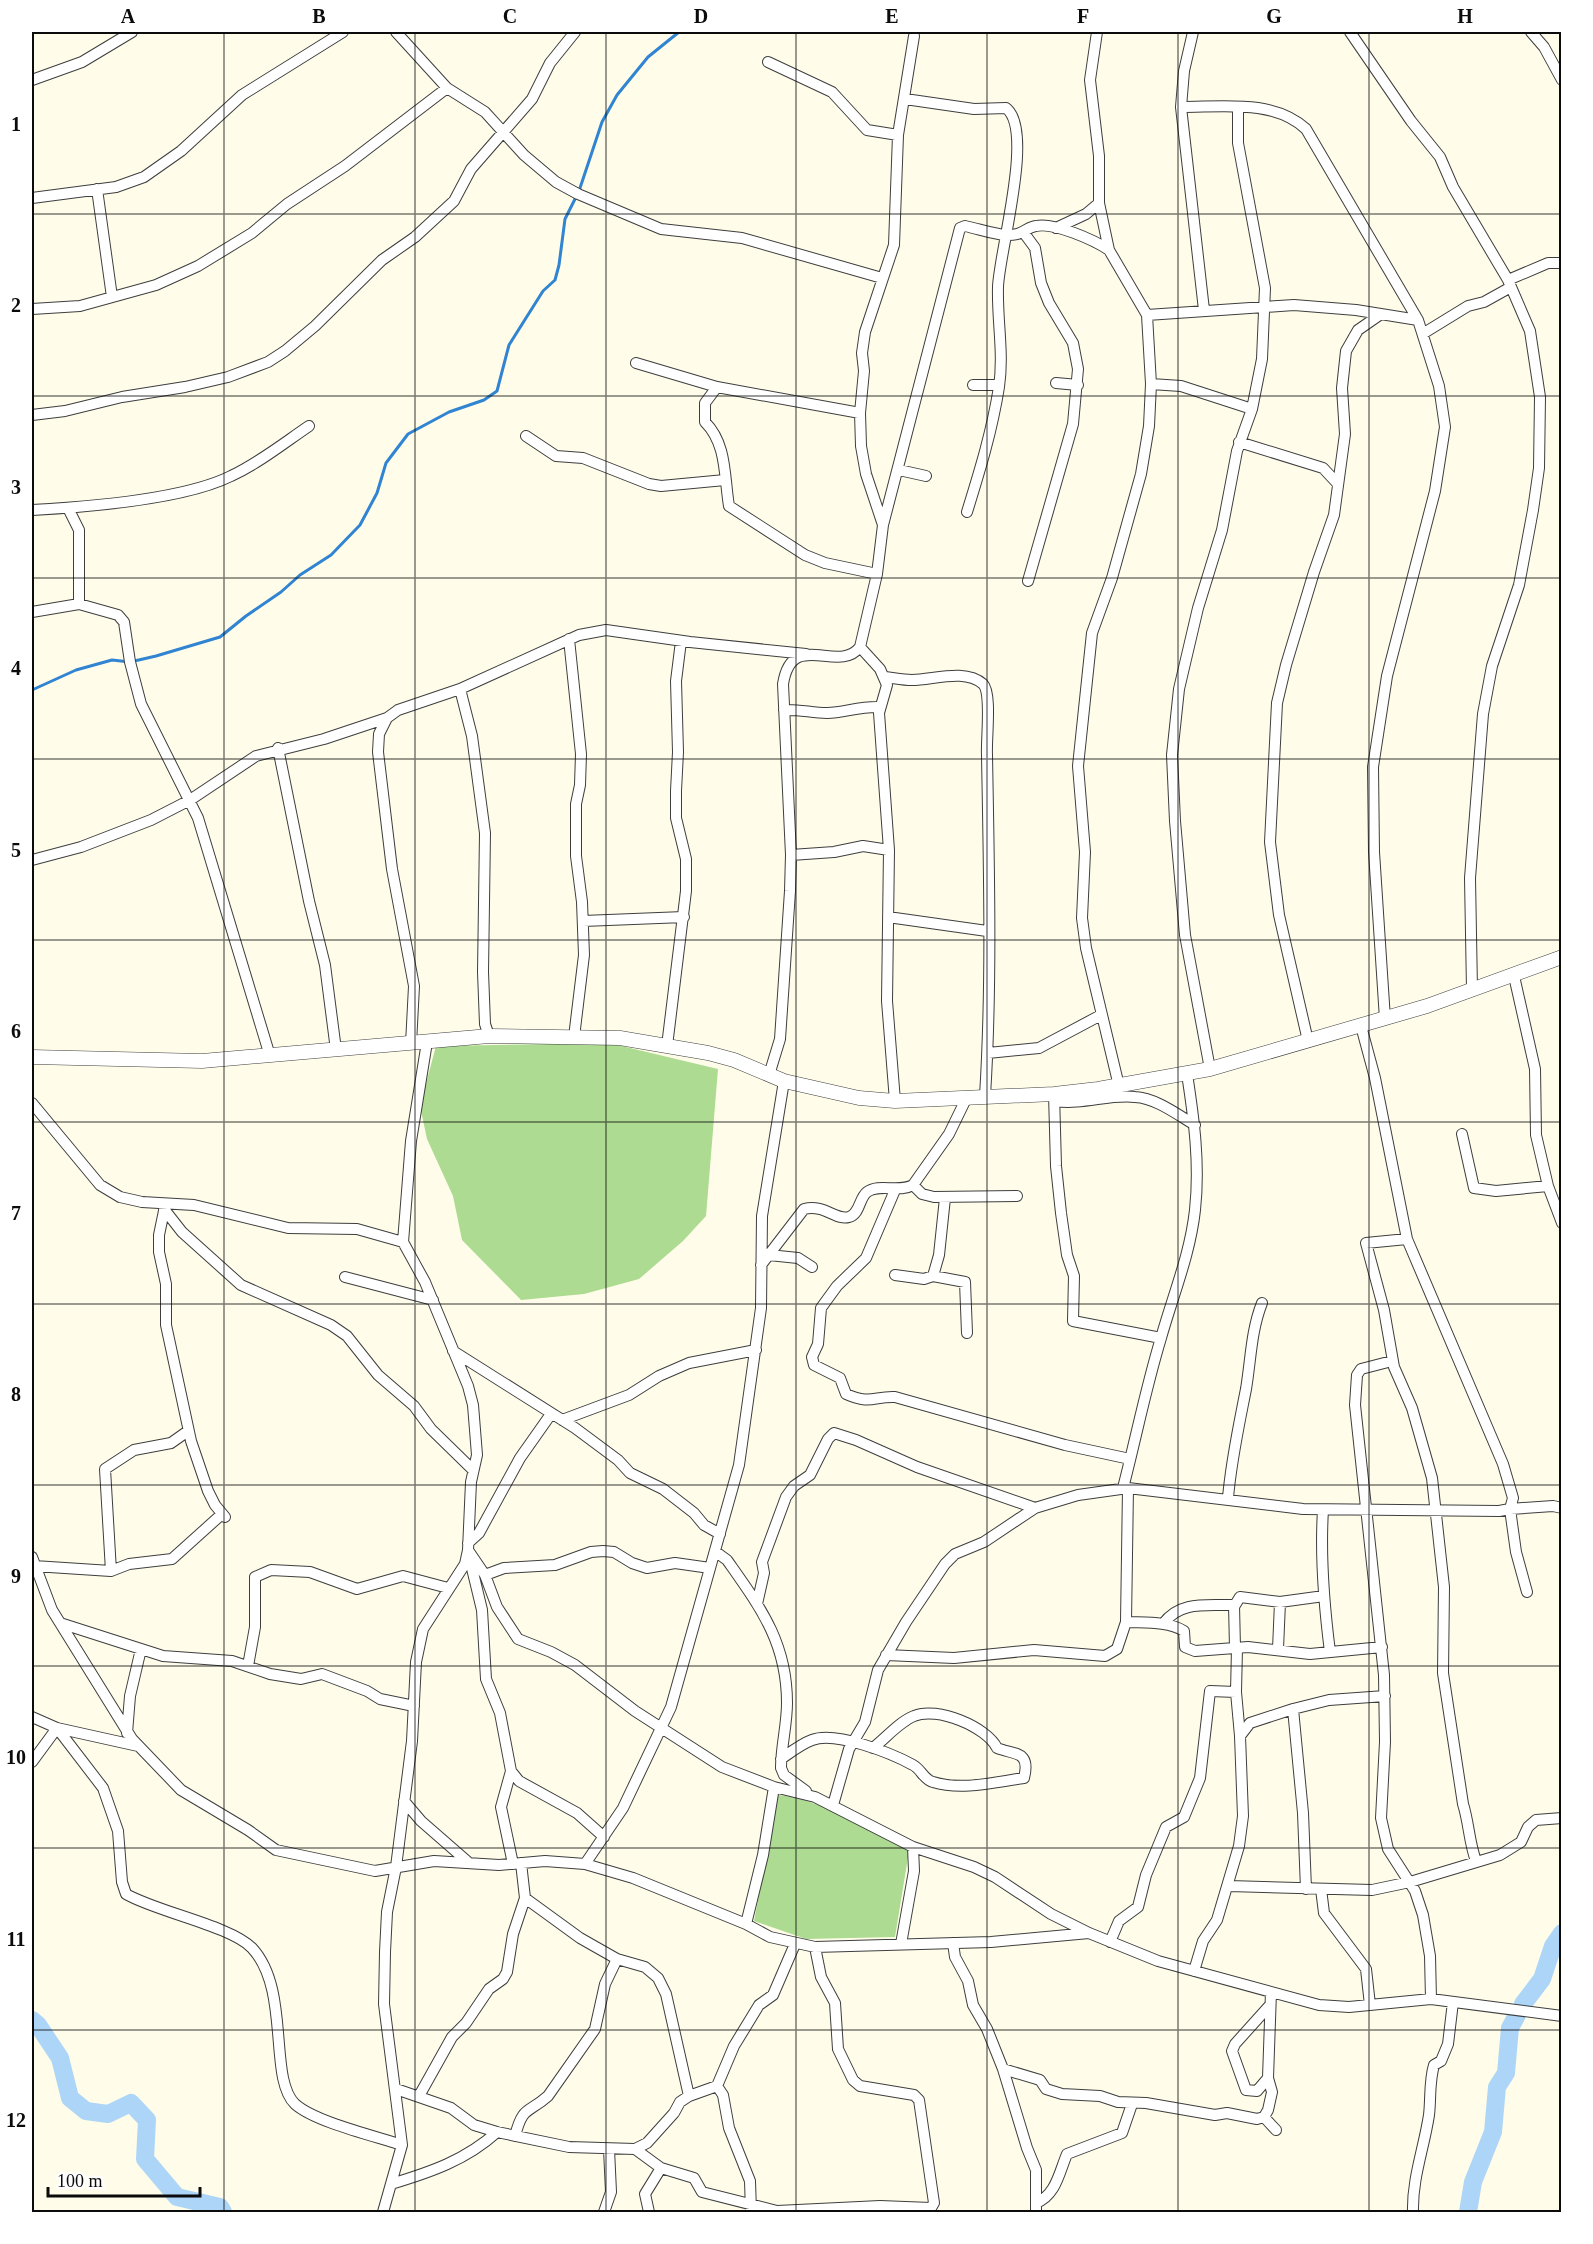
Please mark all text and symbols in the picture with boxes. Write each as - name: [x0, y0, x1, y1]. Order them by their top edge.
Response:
- text: A: [121, 5, 136, 27]
- text: B: [312, 5, 326, 27]
- text: C: [503, 5, 517, 27]
- text: D: [694, 5, 708, 27]
- text: E: [885, 5, 899, 27]
- text: F: [1077, 5, 1089, 27]
- text: G: [1266, 5, 1282, 27]
- text: H: [1457, 5, 1473, 27]
- text: 1: [11, 113, 21, 135]
- text: 2: [11, 294, 21, 316]
- text: 3: [11, 476, 21, 498]
- text: 4: [11, 657, 21, 679]
- text: 5: [11, 839, 21, 861]
- text: 6: [11, 1020, 21, 1042]
- text: 7: [11, 1202, 21, 1224]
- text: 8: [11, 1383, 21, 1405]
- text: 9: [11, 1565, 21, 1587]
- text: 10: [6, 1746, 26, 1768]
- text: 11: [7, 1928, 25, 1950]
- text: 12: [6, 2109, 26, 2131]
- scale bar: [48, 2160, 200, 2198]
- text: 100 m: [57, 2171, 103, 2191]

